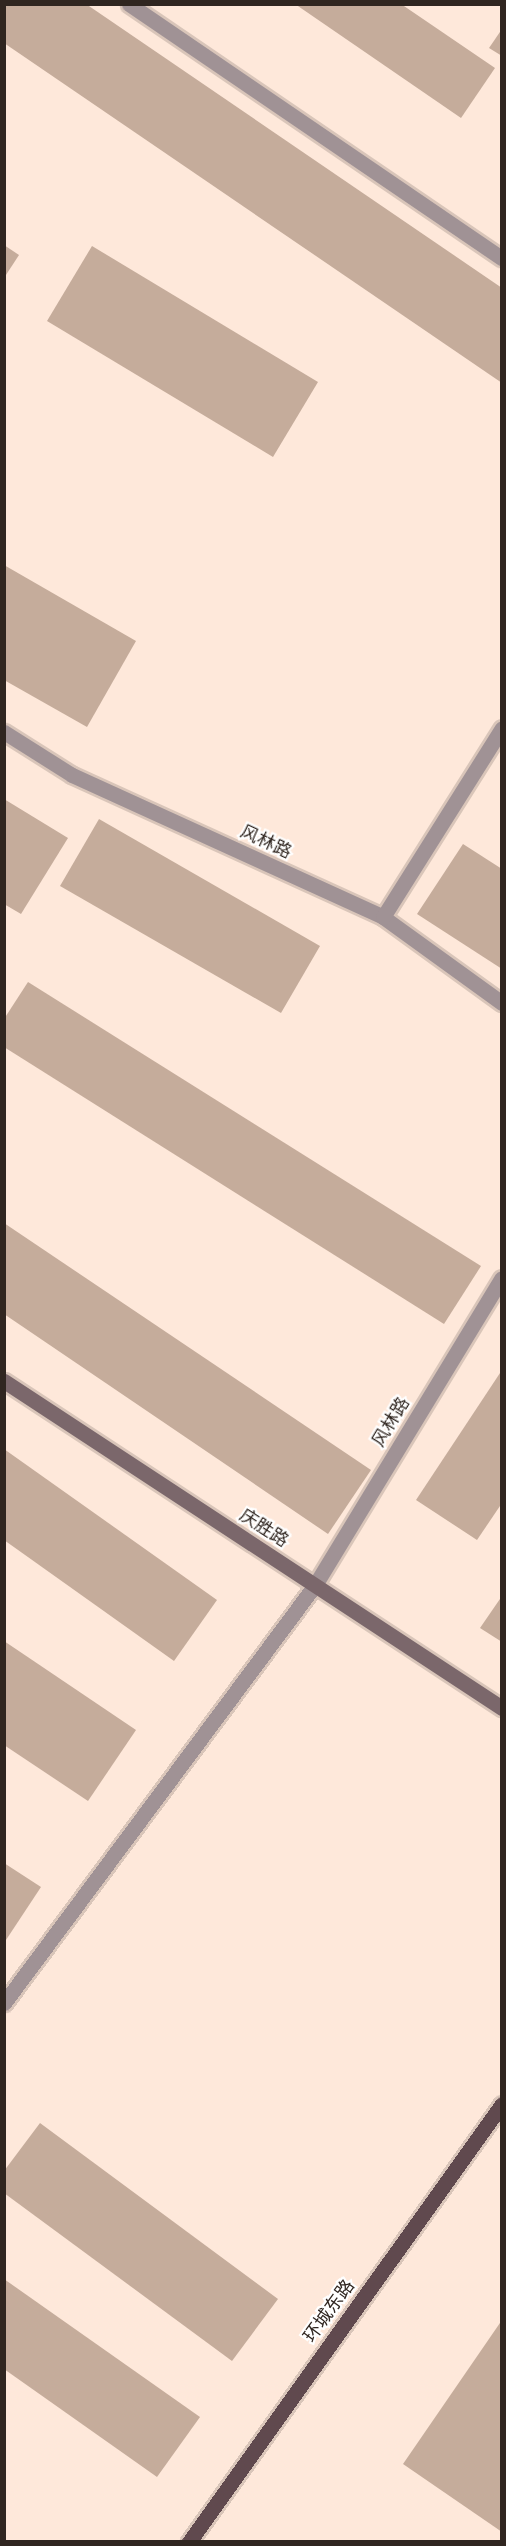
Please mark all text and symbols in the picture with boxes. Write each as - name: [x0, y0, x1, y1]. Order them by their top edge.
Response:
- street label: 风林路: [237, 821, 295, 863]
- street label: 风林路: [368, 1393, 414, 1451]
- street label: 庆胜路: [235, 1504, 293, 1552]
- street label: 环城东路: [299, 2276, 359, 2346]

